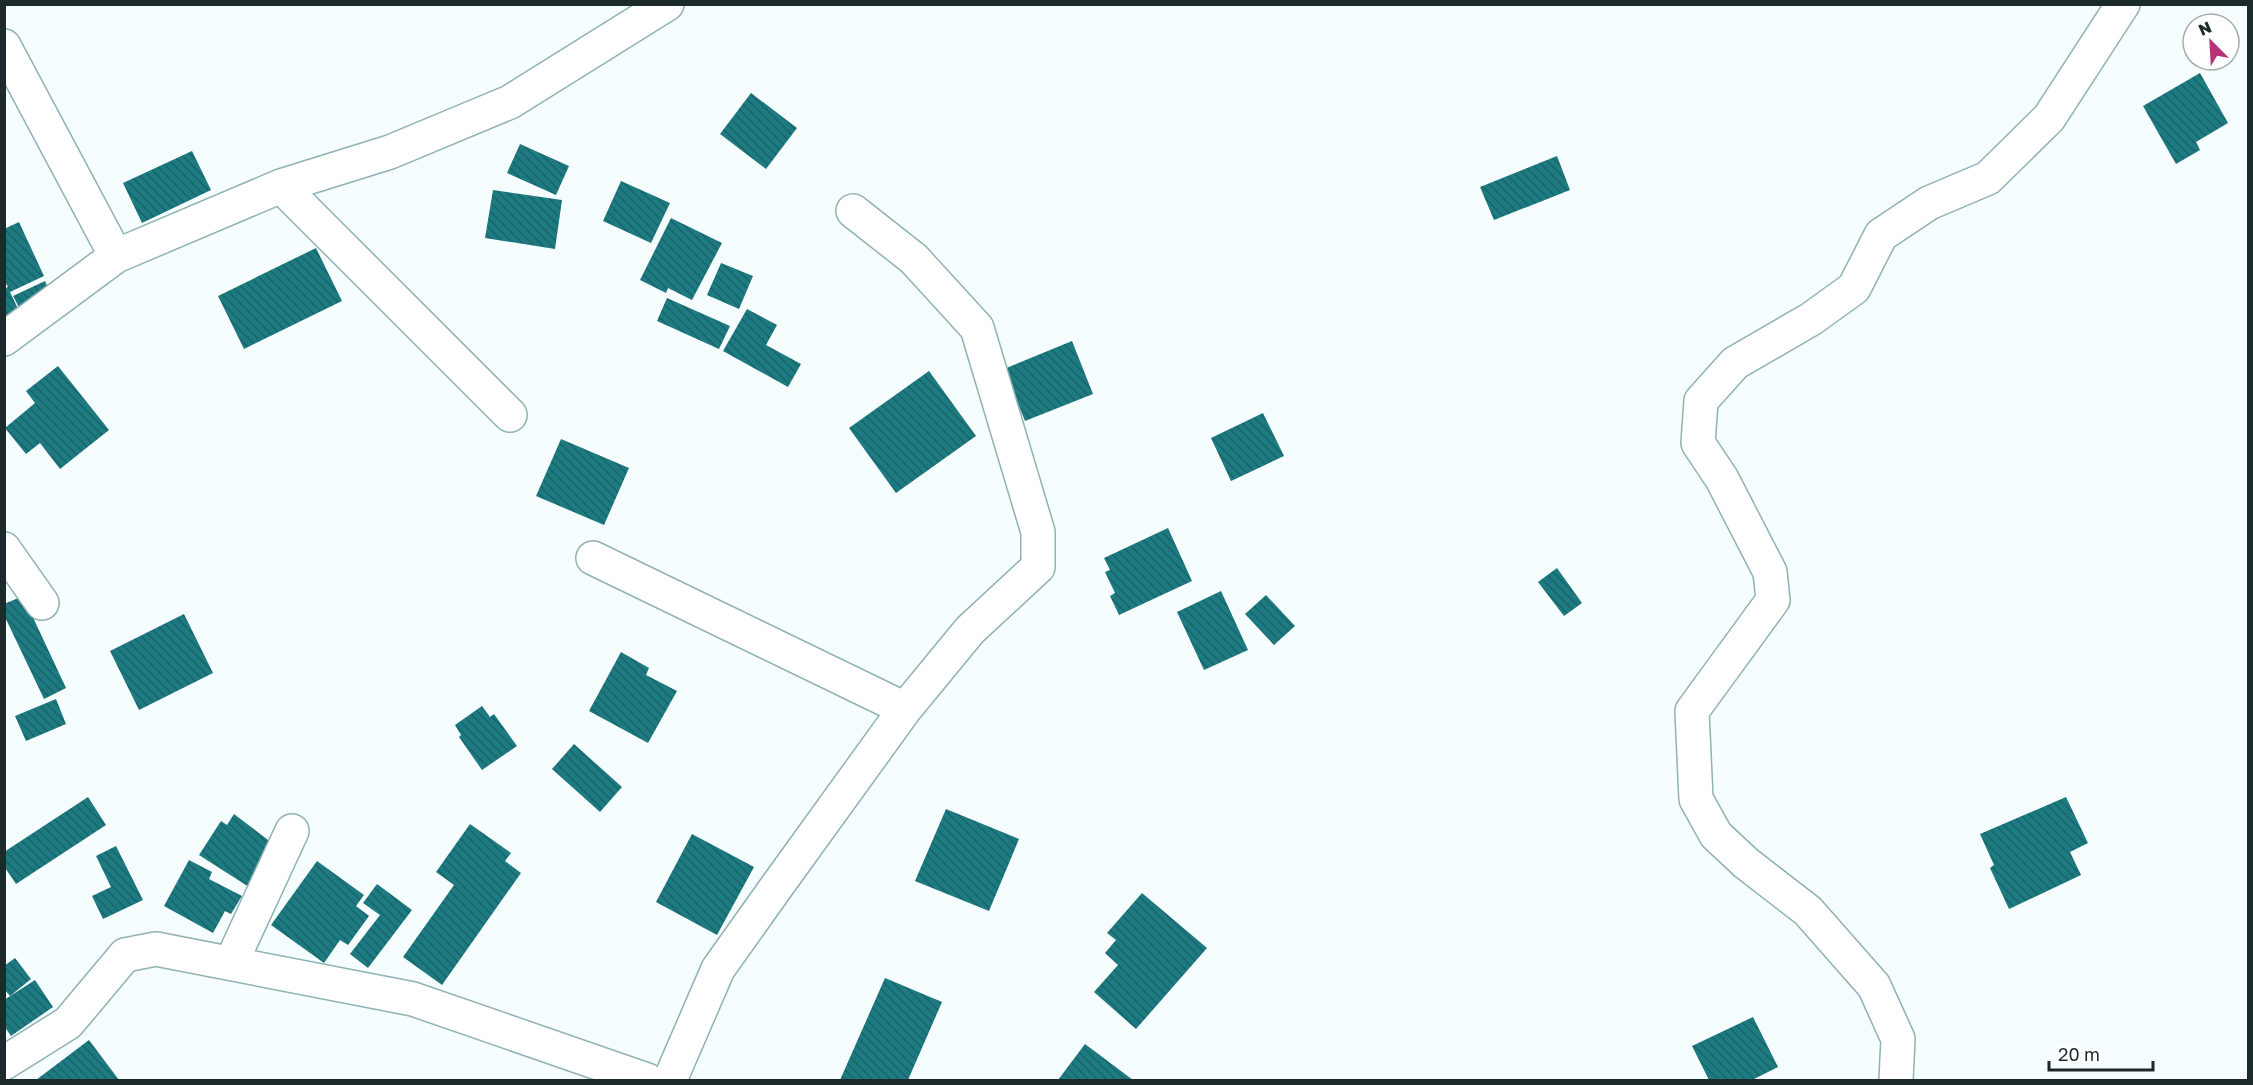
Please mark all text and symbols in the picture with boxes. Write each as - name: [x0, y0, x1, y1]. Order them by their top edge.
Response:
- north arrow: [2181, 12, 2241, 72]
- text: N: [2195, 17, 2215, 40]
- scale bar: [2049, 1034, 2152, 1072]
- text: 20 m: [2058, 1043, 2100, 1065]

